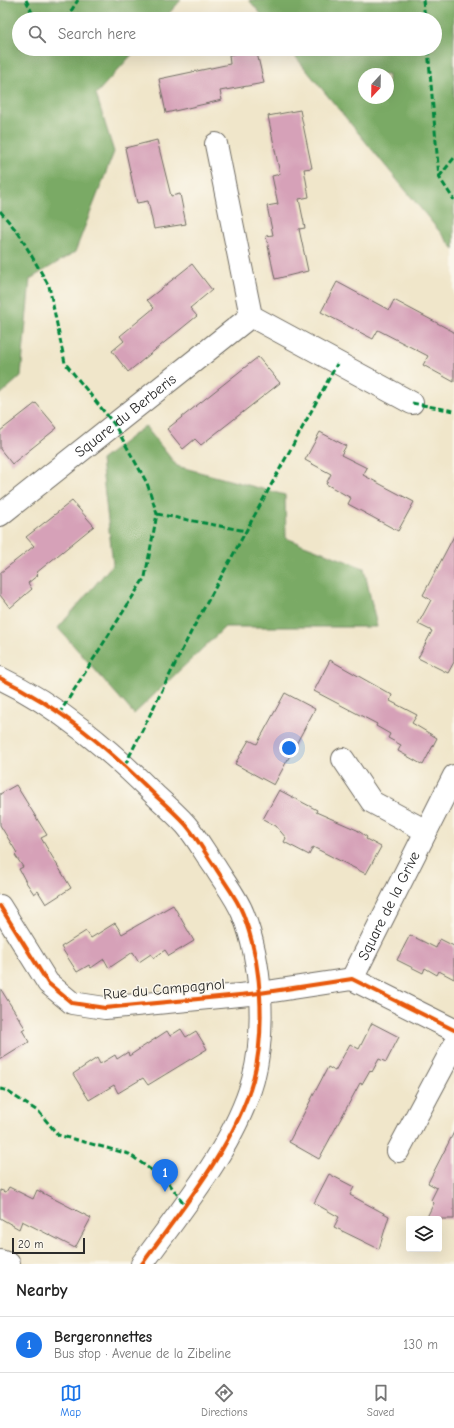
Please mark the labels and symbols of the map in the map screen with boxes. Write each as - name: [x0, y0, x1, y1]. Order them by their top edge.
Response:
- north arrow: [358, 68, 394, 104]
- street label: Square du Berberis: [71, 370, 180, 461]
- your location: [279, 738, 299, 758]
- street label: Square de la Grive: [354, 848, 424, 963]
- street label: Rue du Campagnol: [102, 975, 226, 1003]
- pin: 1: [152, 1159, 178, 1192]
- scale bar: [12, 1236, 85, 1255]

